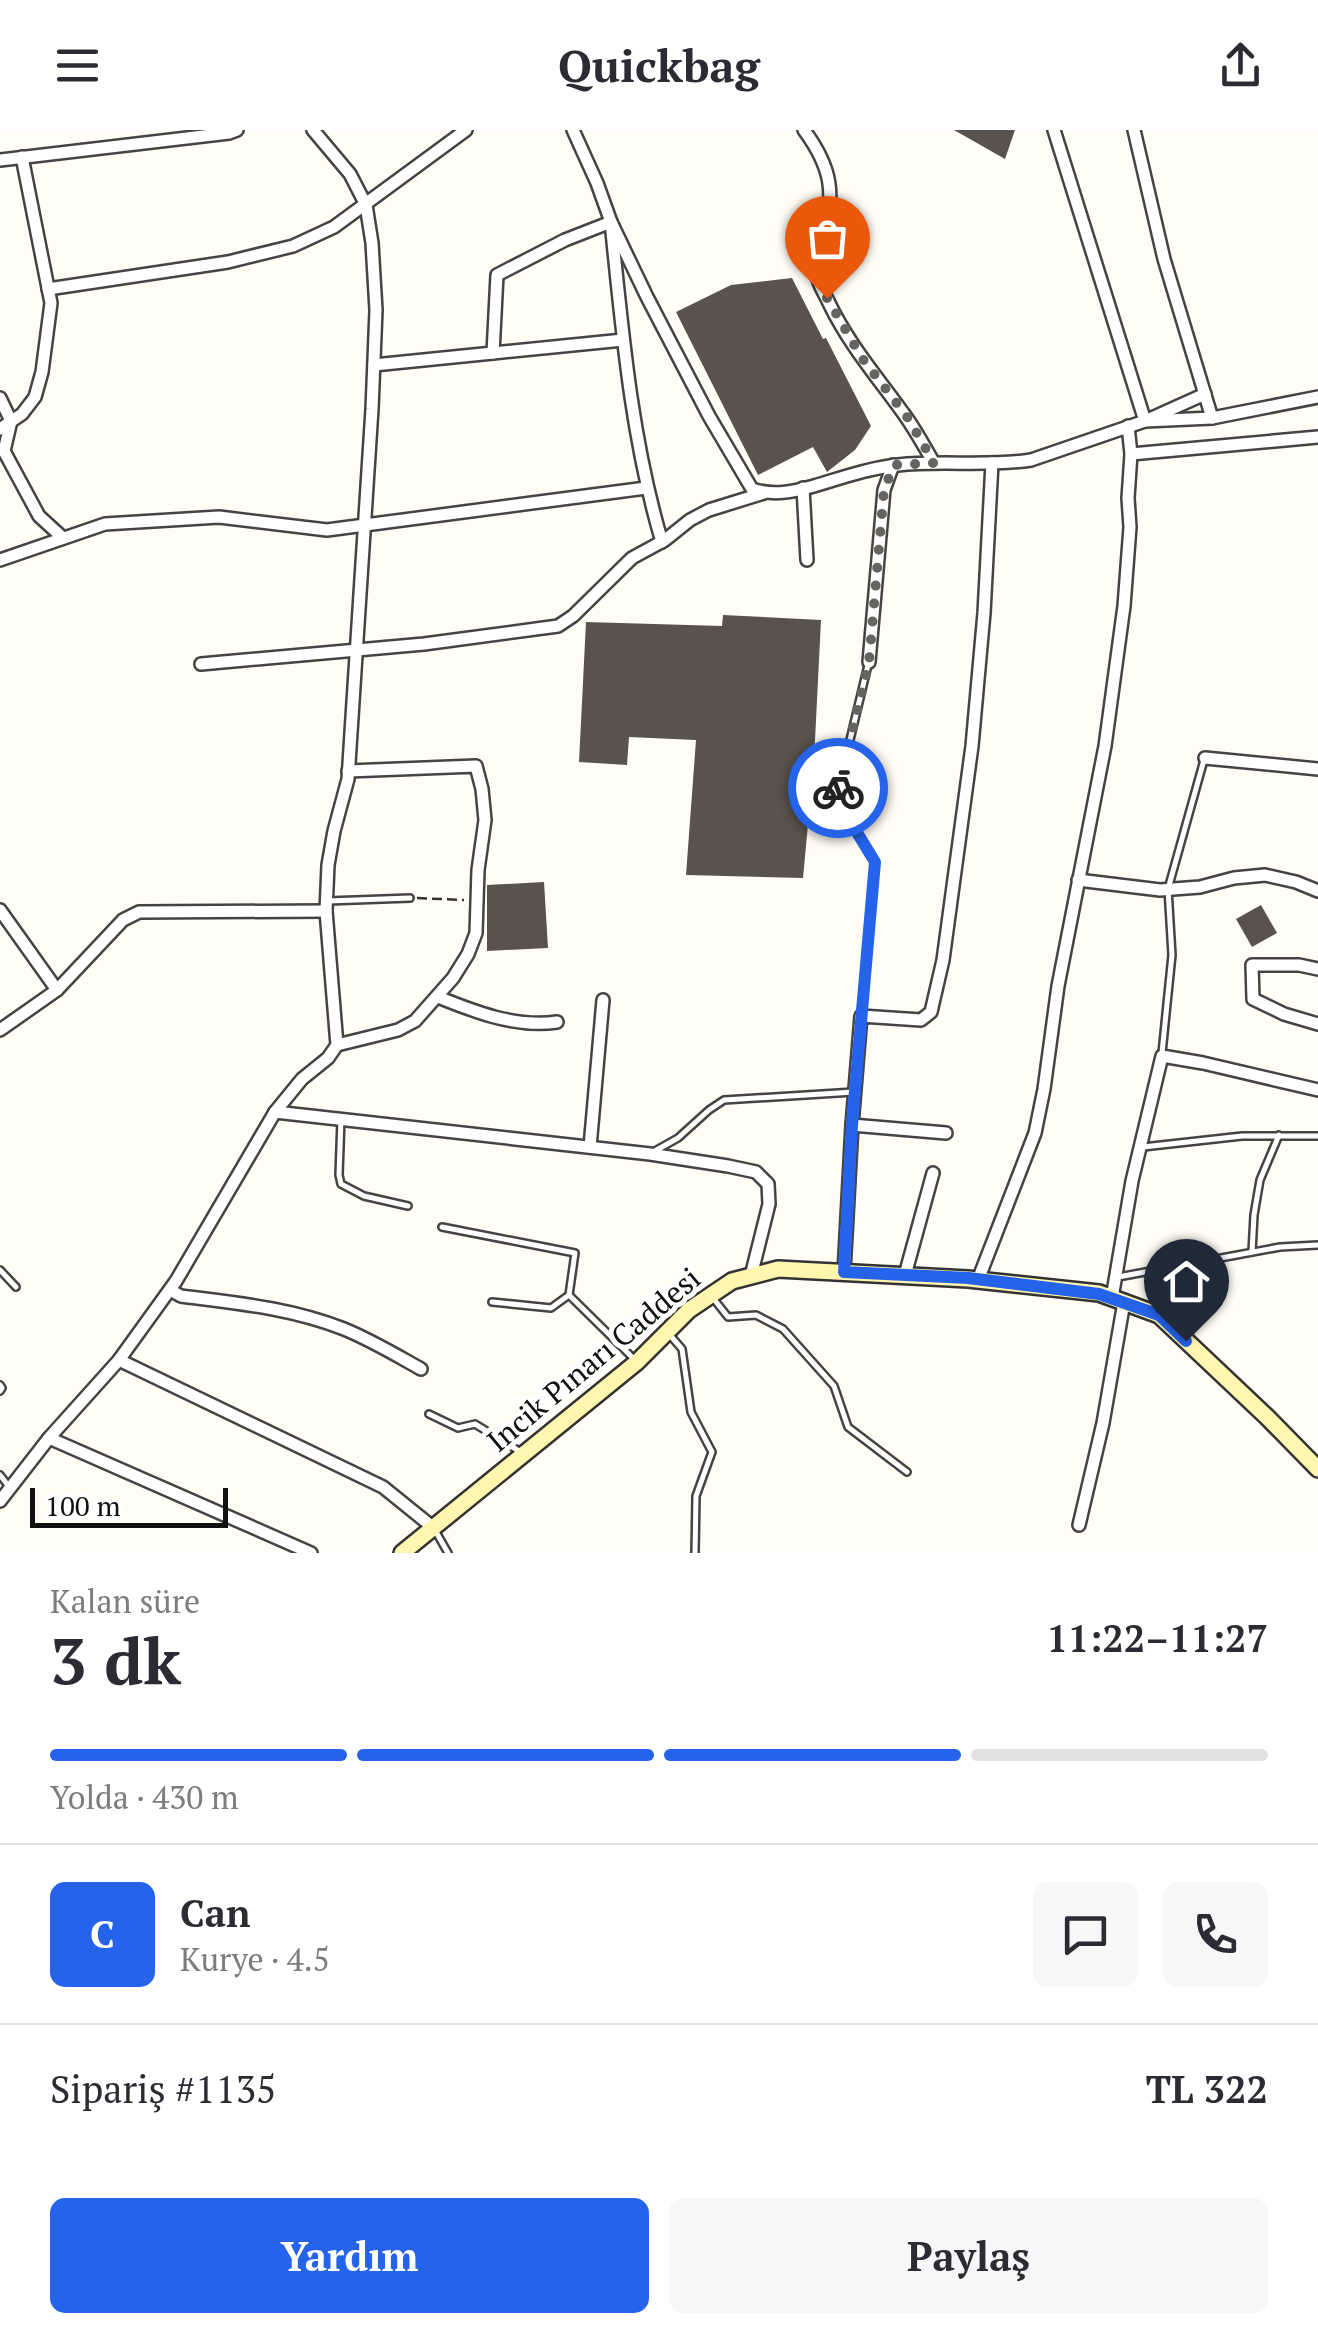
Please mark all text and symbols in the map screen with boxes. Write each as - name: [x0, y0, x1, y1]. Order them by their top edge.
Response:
- text: Quickbag: [558, 35, 760, 95]
- icon: menu: [50, 38, 105, 93]
- icon: share: [1213, 38, 1268, 93]
- pin: [785, 196, 870, 299]
- icon: bag: [800, 211, 855, 266]
- courier: [788, 738, 888, 838]
- icon: bike: [811, 761, 866, 816]
- pin: [1144, 1239, 1229, 1342]
- icon: home: [1159, 1254, 1214, 1309]
- street label: Incik Pınarı Caddesi: [478, 1258, 708, 1460]
- scale bar: [30, 1483, 228, 1528]
- text: 100 m: [45, 1487, 121, 1524]
- text: Kalan süre: [50, 1580, 200, 1622]
- text: 11:22–11:27: [1046, 1613, 1268, 1663]
- text: 3 dk: [50, 1616, 181, 1703]
- text: Yolda · 430 m: [50, 1776, 239, 1818]
- button: chat: [1033, 1882, 1138, 1987]
- button: phone: [1163, 1882, 1268, 1987]
- text: Can: [180, 1888, 250, 1938]
- text: C: [90, 1909, 115, 1959]
- text: Kurye · 4.5: [180, 1938, 330, 1980]
- text: Sipariş #1135: [50, 2064, 276, 2114]
- text: TL 322: [1146, 2064, 1268, 2114]
- button: Yardım: [50, 2198, 649, 2313]
- button: Paylaş: [669, 2198, 1268, 2313]

